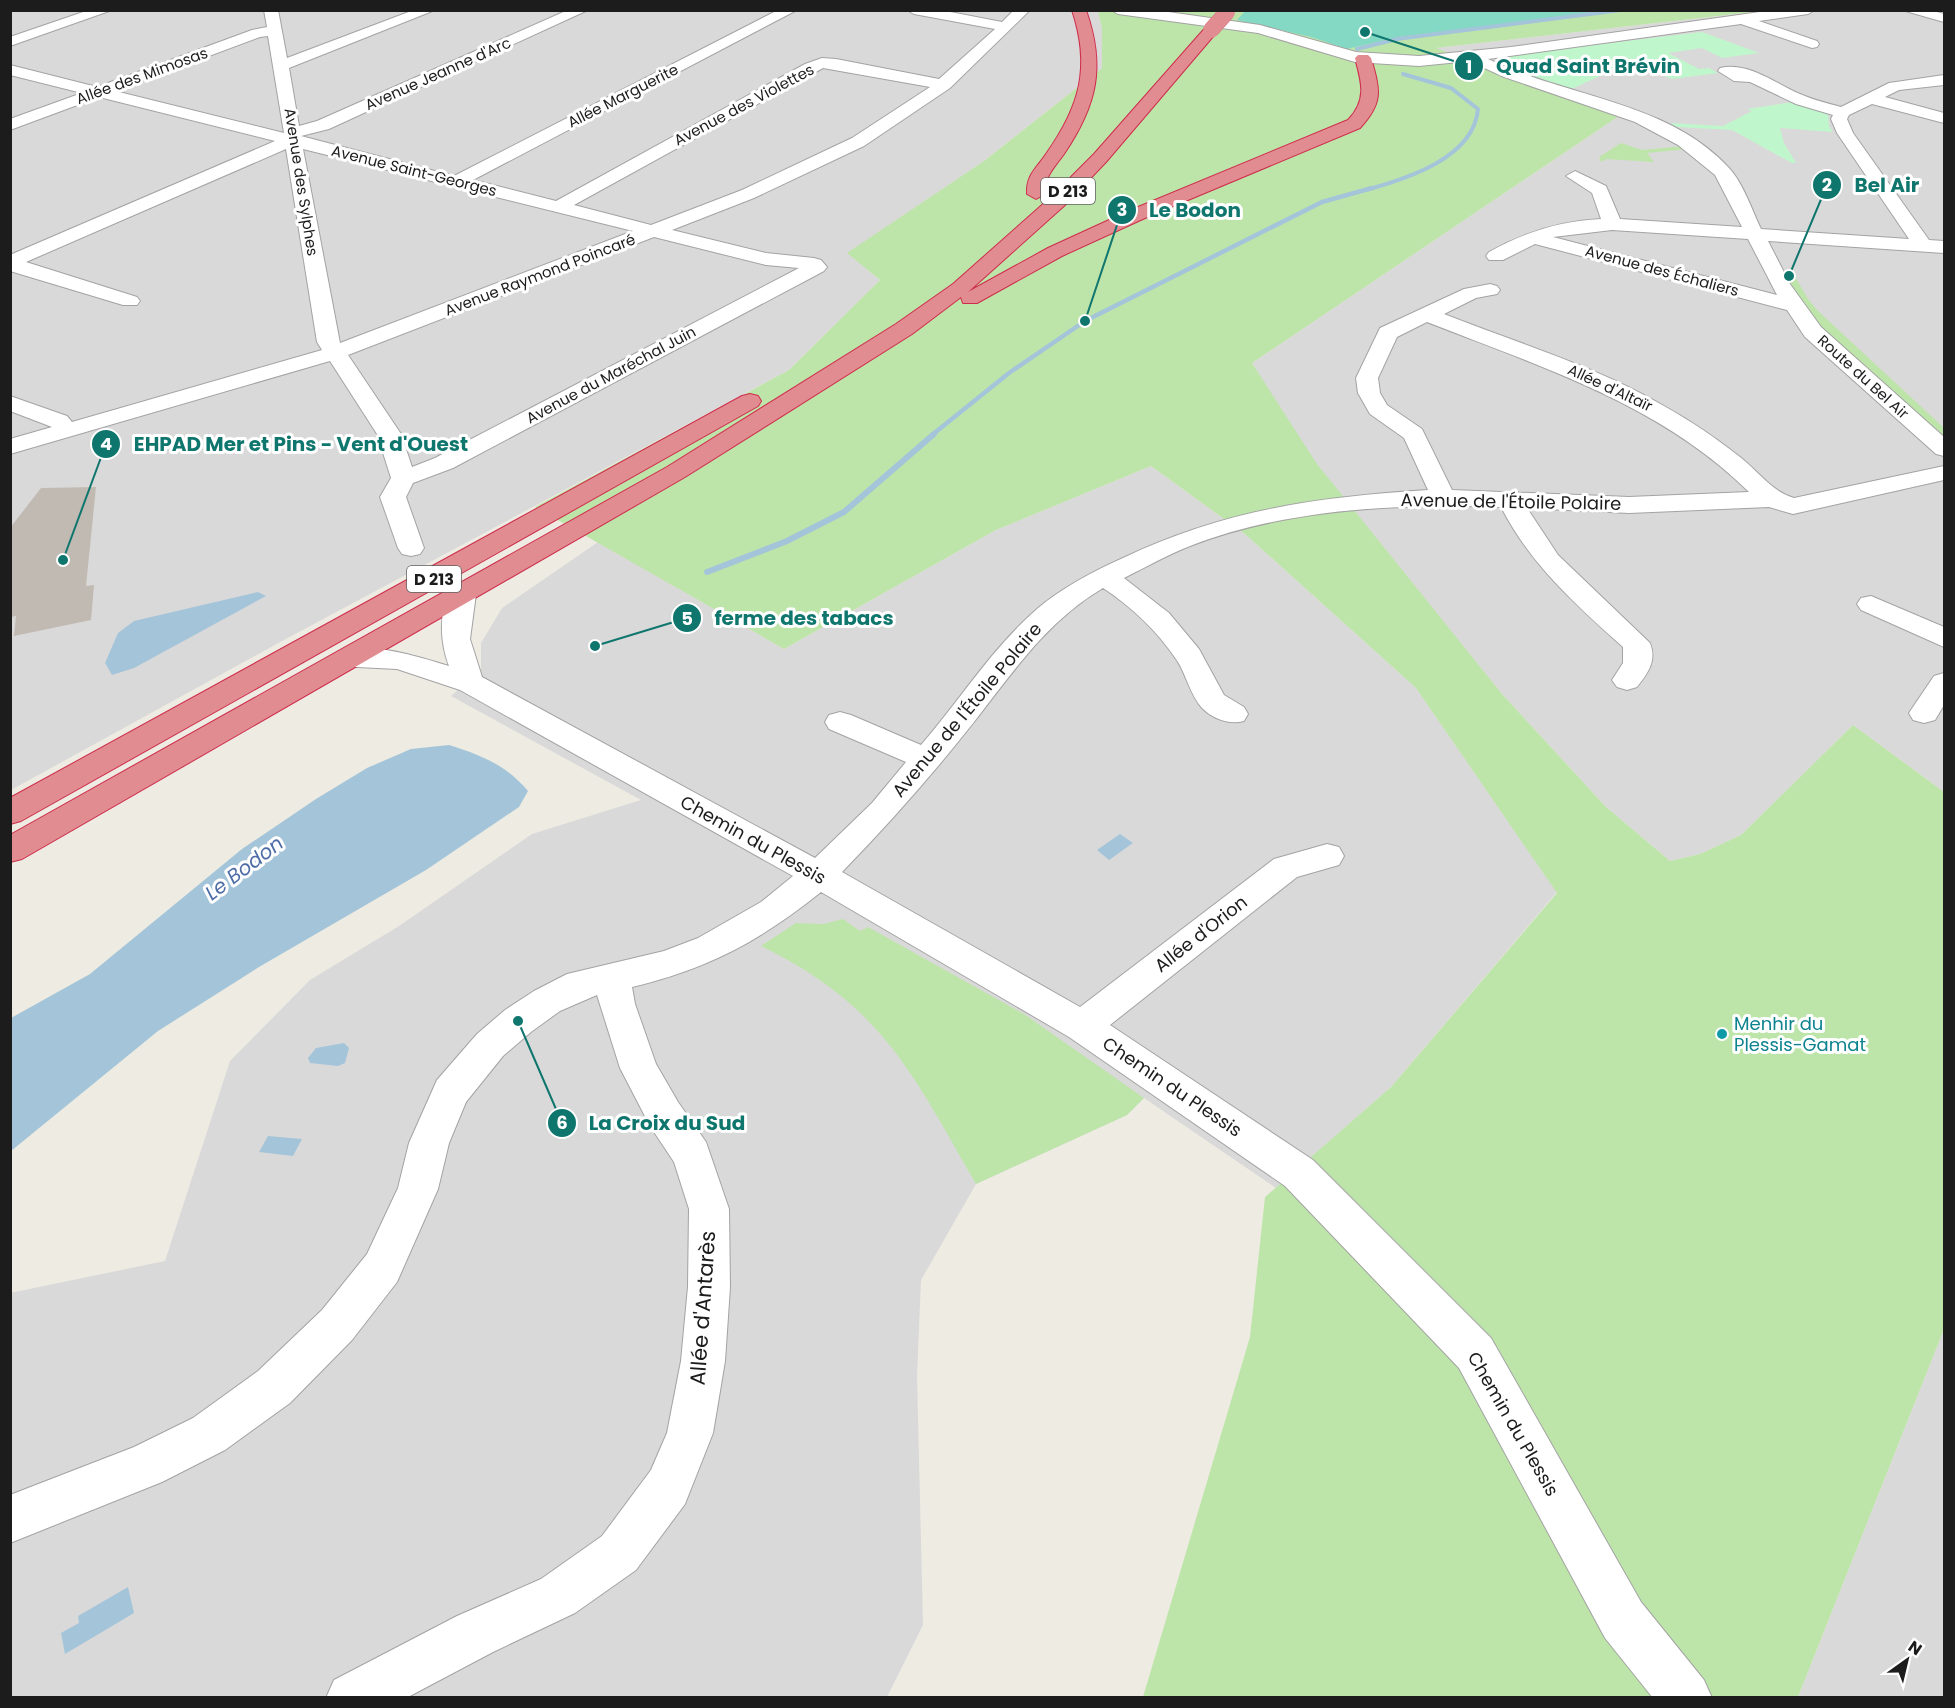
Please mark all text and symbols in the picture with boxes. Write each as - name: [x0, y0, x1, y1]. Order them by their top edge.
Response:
- street label: Avenue Jeanne d'Arc: [362, 32, 514, 115]
- street label: Allée des Mimosas: [73, 42, 211, 109]
- callout: Quad Saint Brévin: [1454, 47, 1692, 85]
- text: Quad Saint Brévin: [1496, 52, 1680, 80]
- text: 1: [1466, 54, 1472, 79]
- street label: Allée Marguerite: [564, 59, 682, 133]
- street label: Avenue des Violettes: [670, 59, 818, 150]
- street label: Avenue des Sylphes: [279, 106, 324, 258]
- street label: Avenue Saint-Georges: [329, 140, 499, 201]
- callout: Bel Air: [1812, 166, 1931, 204]
- text: Bel Air: [1855, 171, 1920, 199]
- text: 2: [1822, 172, 1832, 197]
- road number: D 213: [1041, 178, 1095, 204]
- callout: Le Bodon: [1107, 191, 1253, 229]
- text: Le Bodon: [1149, 196, 1241, 224]
- text: 3: [1117, 197, 1127, 222]
- street label: Avenue Raymond Poincaré: [442, 228, 638, 321]
- street label: Avenue des Échaliers: [1583, 240, 1741, 301]
- street label: Avenue du Maréchal Juin: [522, 321, 699, 428]
- street label: Route du Bel Air: [1813, 330, 1914, 424]
- street label: Allée d'Altaïr: [1564, 359, 1656, 417]
- callout: EHPAD Mer et Pins - Vent d'Ouest: [91, 425, 480, 463]
- text: EHPAD Mer et Pins - Vent d'Ouest: [134, 430, 468, 458]
- text: 4: [100, 431, 112, 456]
- street label: Avenue de l'Étoile Polaire: [1400, 487, 1622, 516]
- road number: D 213: [407, 566, 461, 592]
- callout: ferme des tabacs: [672, 599, 905, 637]
- text: ferme des tabacs: [714, 604, 894, 632]
- text: 5: [681, 606, 693, 631]
- street label: Avenue de l'Étoile Polaire: [886, 617, 1047, 802]
- street label: Chemin du Plessis: [676, 789, 831, 890]
- water label: Le Bodon: [199, 829, 289, 907]
- street label: Allée d'Orion: [1149, 889, 1252, 978]
- place label: Menhir du Plessis-Gamat: [1734, 1011, 1866, 1057]
- marker: Menhir du Plessis-Gamat: [1715, 1027, 1729, 1041]
- street label: Chemin du Plessis: [1098, 1031, 1247, 1143]
- callout: La Croix du Sud: [547, 1104, 758, 1142]
- text: La Croix du Sud: [589, 1109, 745, 1137]
- text: 6: [556, 1110, 568, 1135]
- street label: Allée d'Antarès: [683, 1230, 722, 1386]
- street label: Chemin du Plessis: [1462, 1347, 1565, 1501]
- north arrow: [1877, 1630, 1937, 1690]
- text: N: [1904, 1635, 1927, 1661]

